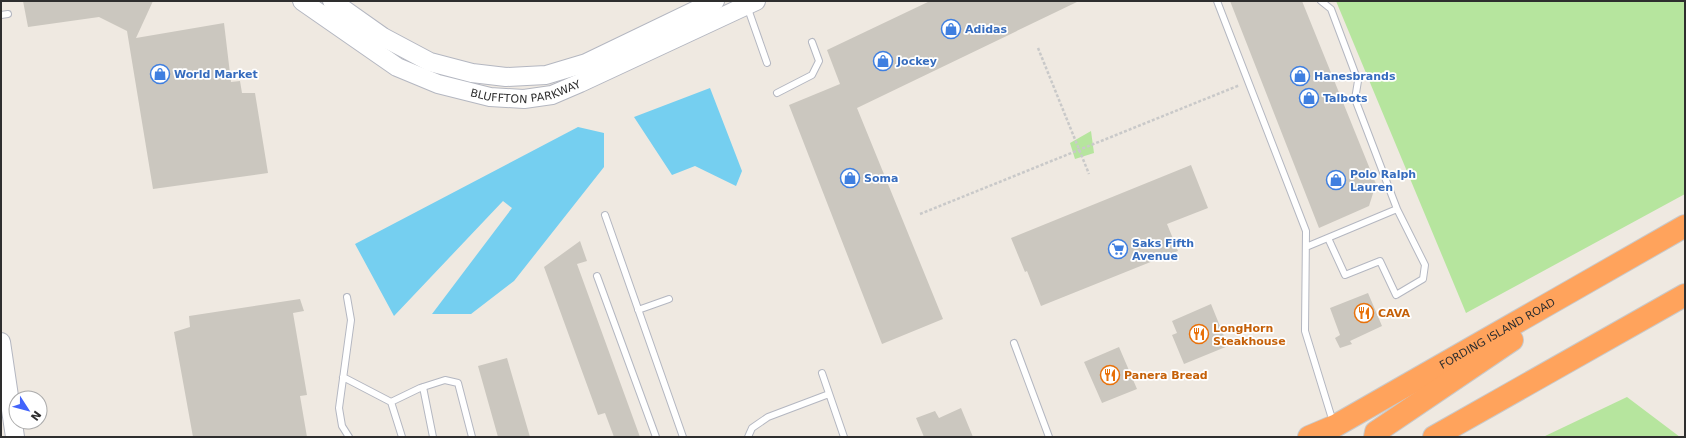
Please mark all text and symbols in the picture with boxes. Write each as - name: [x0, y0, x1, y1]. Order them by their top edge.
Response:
- shop icon: Adidas: [940, 18, 962, 40]
- place label: Adidas: [965, 23, 1007, 36]
- shop icon: Jockey: [872, 50, 894, 72]
- place label: Jockey: [896, 55, 937, 68]
- shop icon: World Market: [149, 63, 171, 85]
- shop icon: Hanesbrands: [1289, 65, 1311, 87]
- place label: World Market: [174, 68, 258, 81]
- place label: Hanesbrands: [1314, 70, 1396, 83]
- street label: BLUFFTON PARKWAY: [469, 77, 583, 106]
- shop icon: Talbots: [1298, 87, 1320, 109]
- place label: Talbots: [1323, 92, 1368, 105]
- shop icon: Soma: [839, 167, 861, 189]
- place label: Polo Ralph Lauren: [1350, 168, 1416, 194]
- shop icon: Polo Ralph Lauren: [1325, 169, 1347, 191]
- place label: Soma: [864, 172, 898, 185]
- place label: Saks Fifth Avenue: [1132, 237, 1194, 263]
- supermarket icon: Saks Fifth Avenue: [1107, 238, 1129, 260]
- street label: FORDING ISLAND ROAD: [1437, 296, 1558, 372]
- restaurant icon: CAVA: [1353, 302, 1375, 324]
- place label: CAVA: [1378, 307, 1411, 320]
- place label: LongHorn Steakhouse: [1213, 322, 1286, 348]
- restaurant icon: LongHorn Steakhouse: [1188, 323, 1210, 345]
- restaurant icon: Panera Bread: [1099, 364, 1121, 386]
- place label: Panera Bread: [1124, 369, 1208, 382]
- north arrow: [8, 390, 48, 430]
- text: N: [28, 408, 44, 423]

